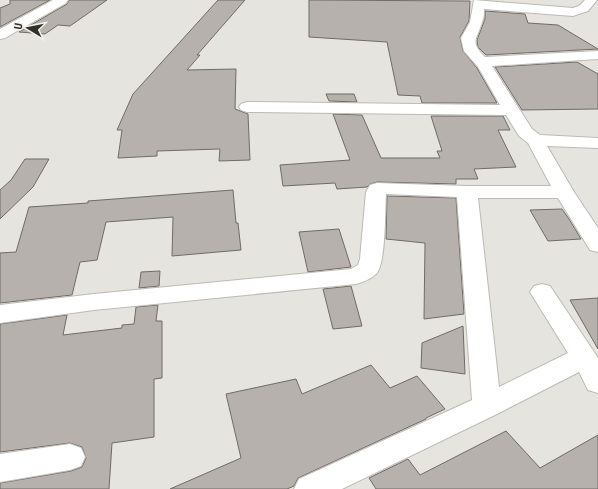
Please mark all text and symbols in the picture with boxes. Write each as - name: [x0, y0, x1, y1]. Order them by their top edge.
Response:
- north arrow: [8, 8, 48, 48]
- text: U: [12, 22, 26, 31]

